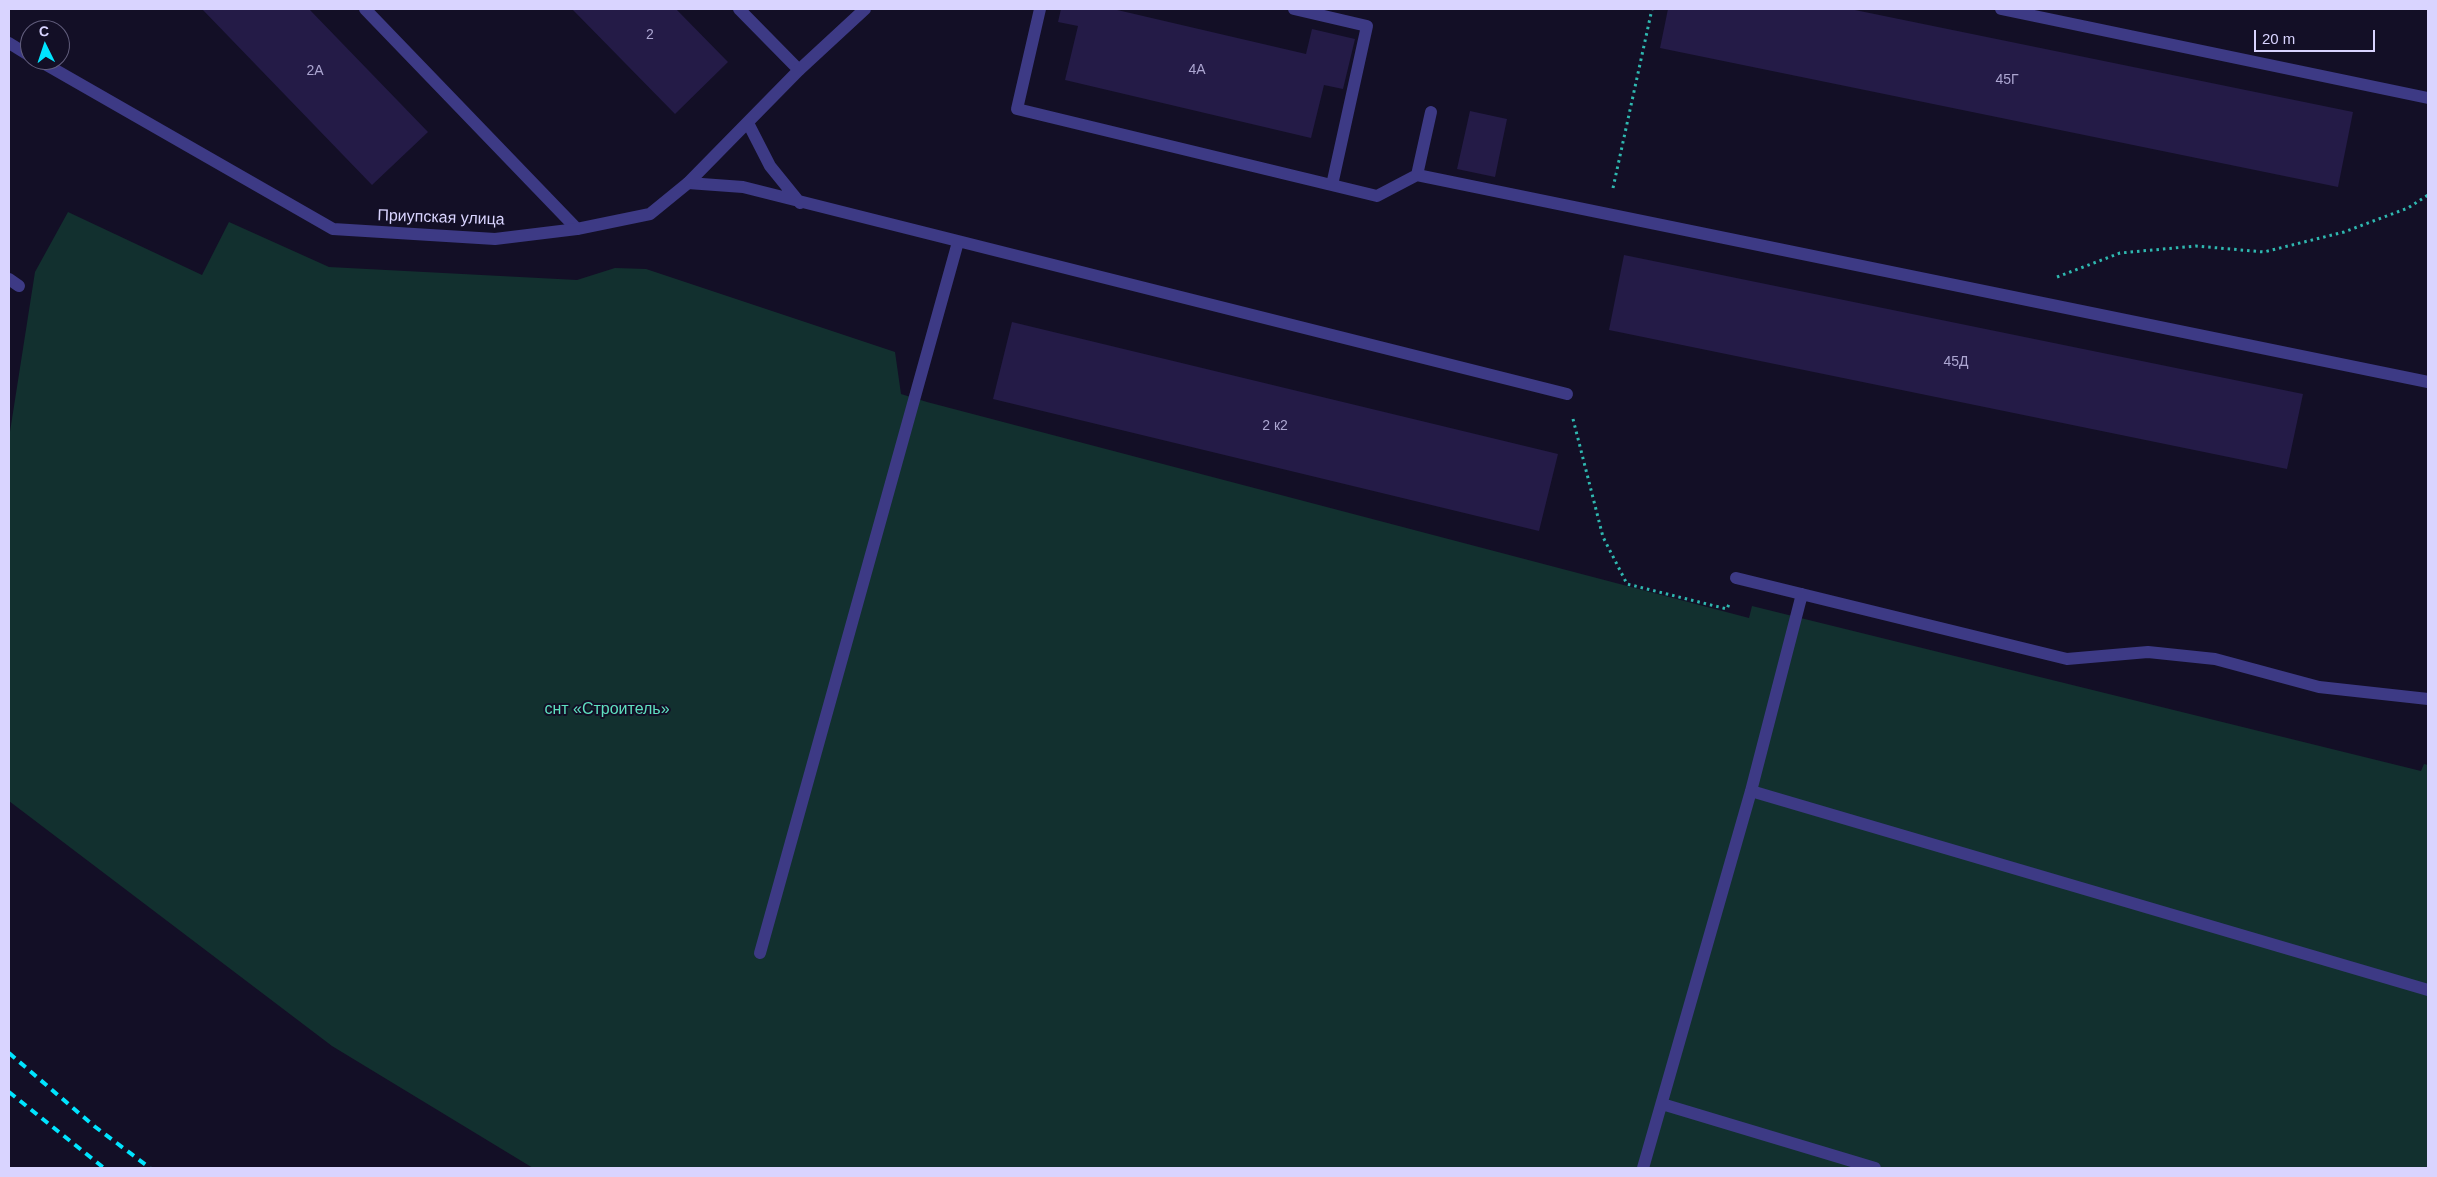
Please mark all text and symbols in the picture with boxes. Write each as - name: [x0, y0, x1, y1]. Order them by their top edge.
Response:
- north arrow: [20, 20, 70, 70]
- scale bar: [2257, 20, 2378, 52]
- text: С: [38, 23, 50, 39]
- house number: 2: [646, 27, 654, 43]
- text: 20 m: [2262, 30, 2295, 47]
- house number: 4А: [1188, 62, 1206, 78]
- house number: 2А: [306, 63, 324, 79]
- house number: 45Г: [1995, 72, 2019, 88]
- street label: Приупская улица: [377, 206, 505, 230]
- house number: 45Д: [1943, 354, 1969, 370]
- house number: 2 к2: [1262, 418, 1288, 434]
- park label: снт «Строитель»: [544, 700, 670, 720]

